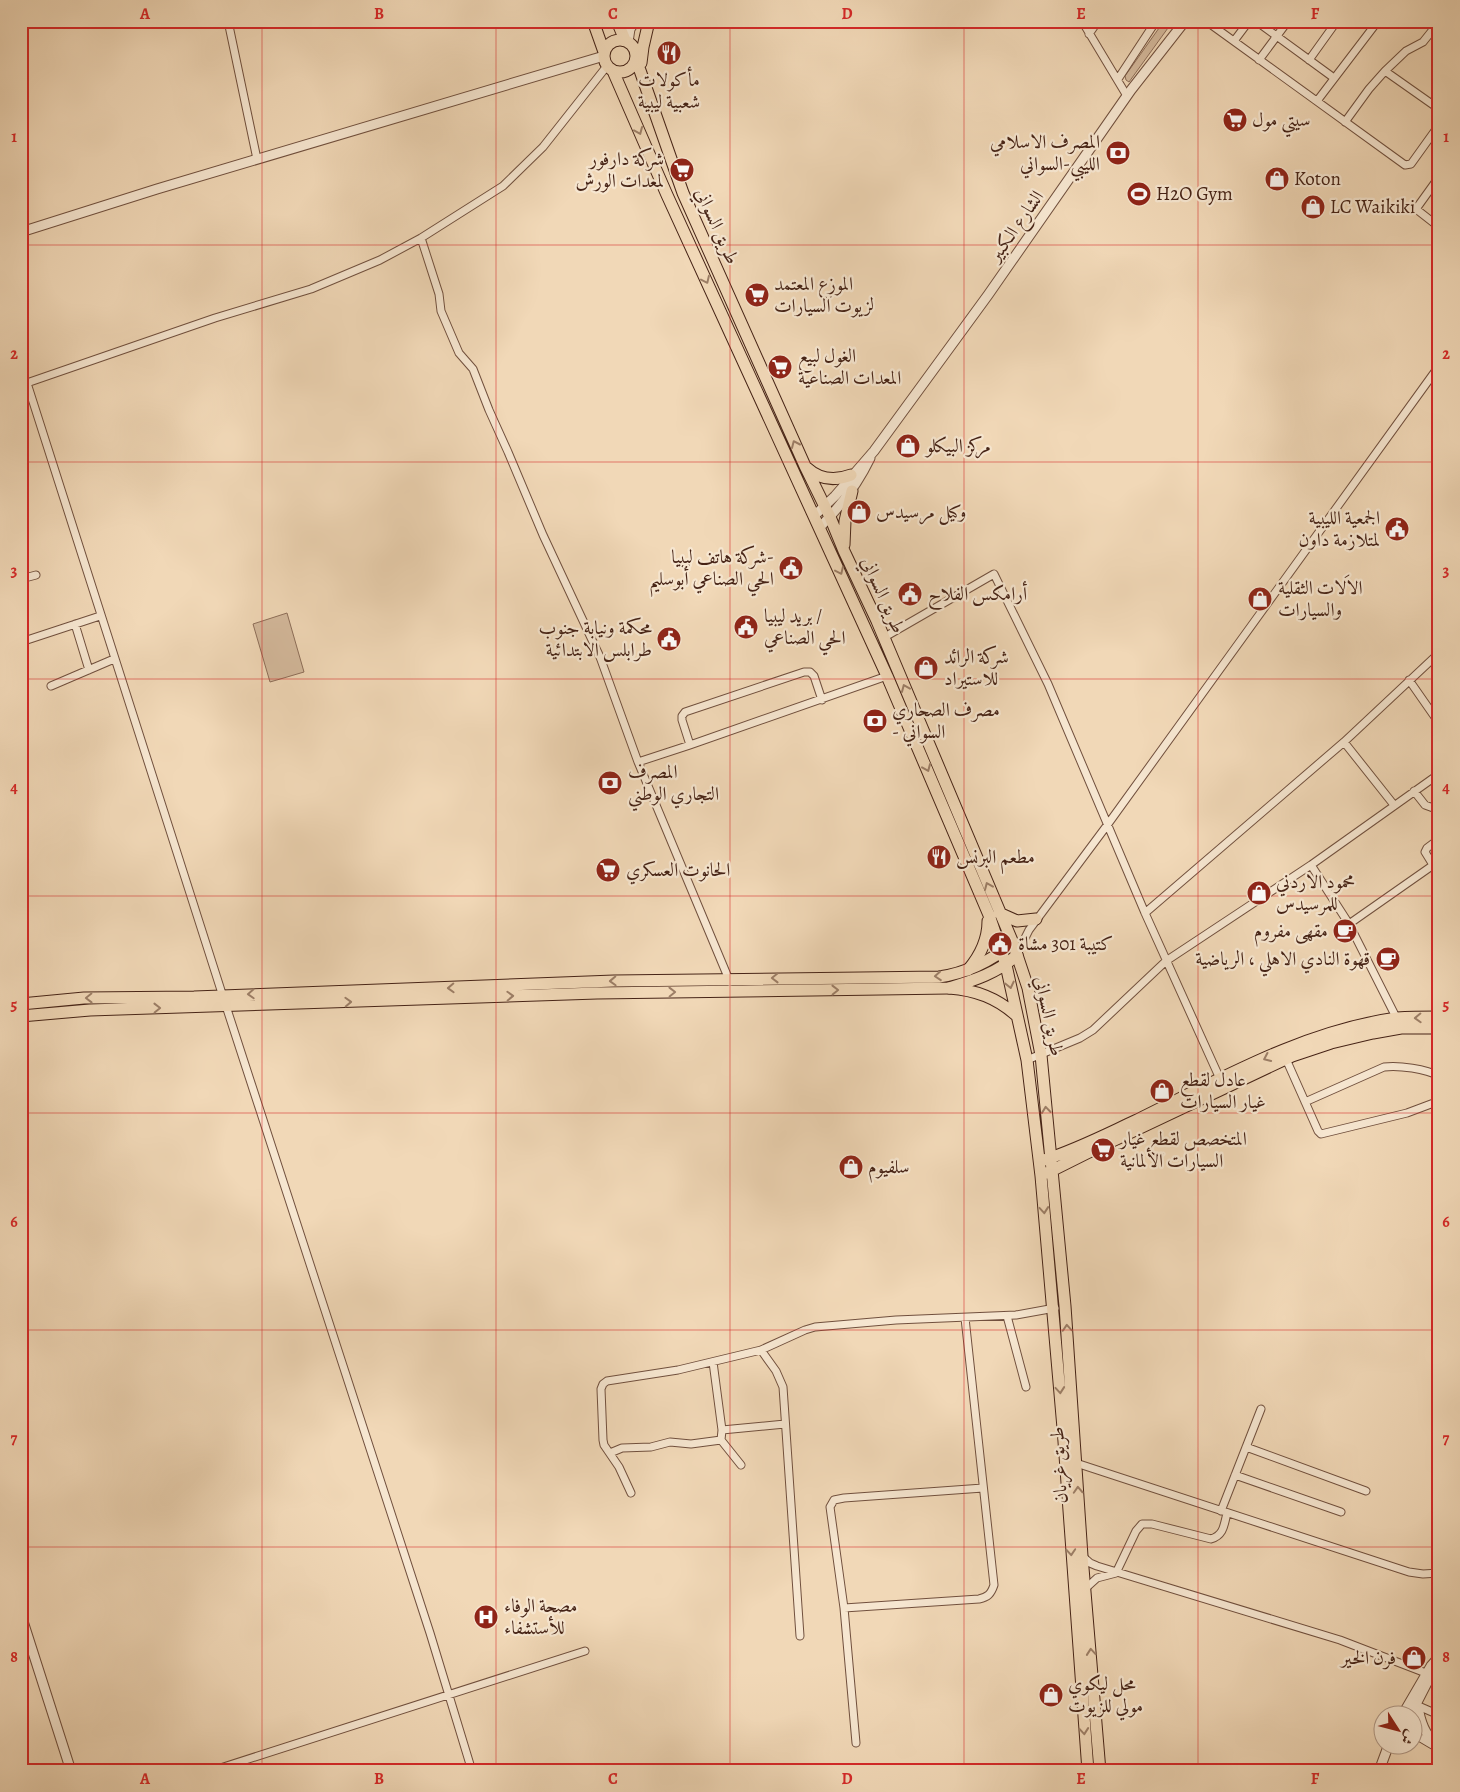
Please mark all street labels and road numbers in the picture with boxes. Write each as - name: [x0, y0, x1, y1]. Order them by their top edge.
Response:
- street label: طريق السواني: [687, 184, 745, 269]
- street label: الشارع الكبير: [981, 185, 1052, 270]
- street label: طريق السواني: [853, 553, 911, 638]
- street label: طريق السواني: [1026, 973, 1070, 1059]
- street label: طريق غريان: [1044, 1426, 1074, 1504]

